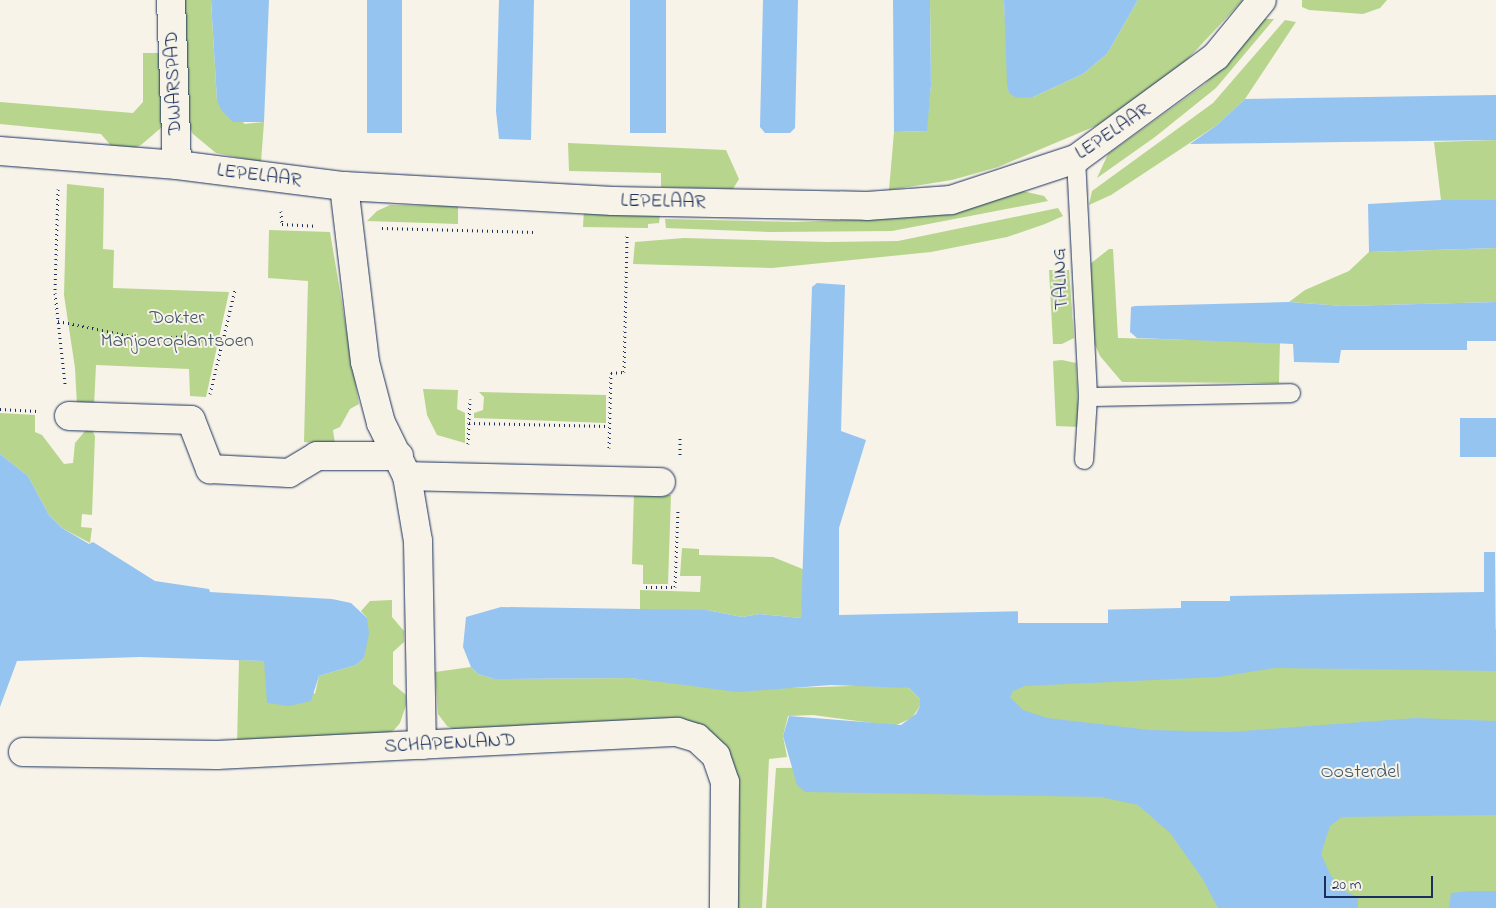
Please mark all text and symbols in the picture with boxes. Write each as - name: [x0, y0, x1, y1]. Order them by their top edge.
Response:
- street label: DWARSPAD: [160, 31, 188, 135]
- street label: LEPELAAR: [1071, 98, 1155, 166]
- street label: LEPELAAR: [215, 159, 303, 193]
- street label: LEPELAAR: [620, 189, 706, 215]
- street label: TALING: [1047, 247, 1075, 311]
- park label: Dokter Manjoeroplantsoen: [100, 306, 254, 353]
- street label: SCHAPENLAND: [384, 729, 516, 759]
- park label: Oosterdel: [1320, 760, 1400, 784]
- scale bar: [1326, 866, 1435, 898]
- text: 20 m: [1332, 874, 1361, 896]

